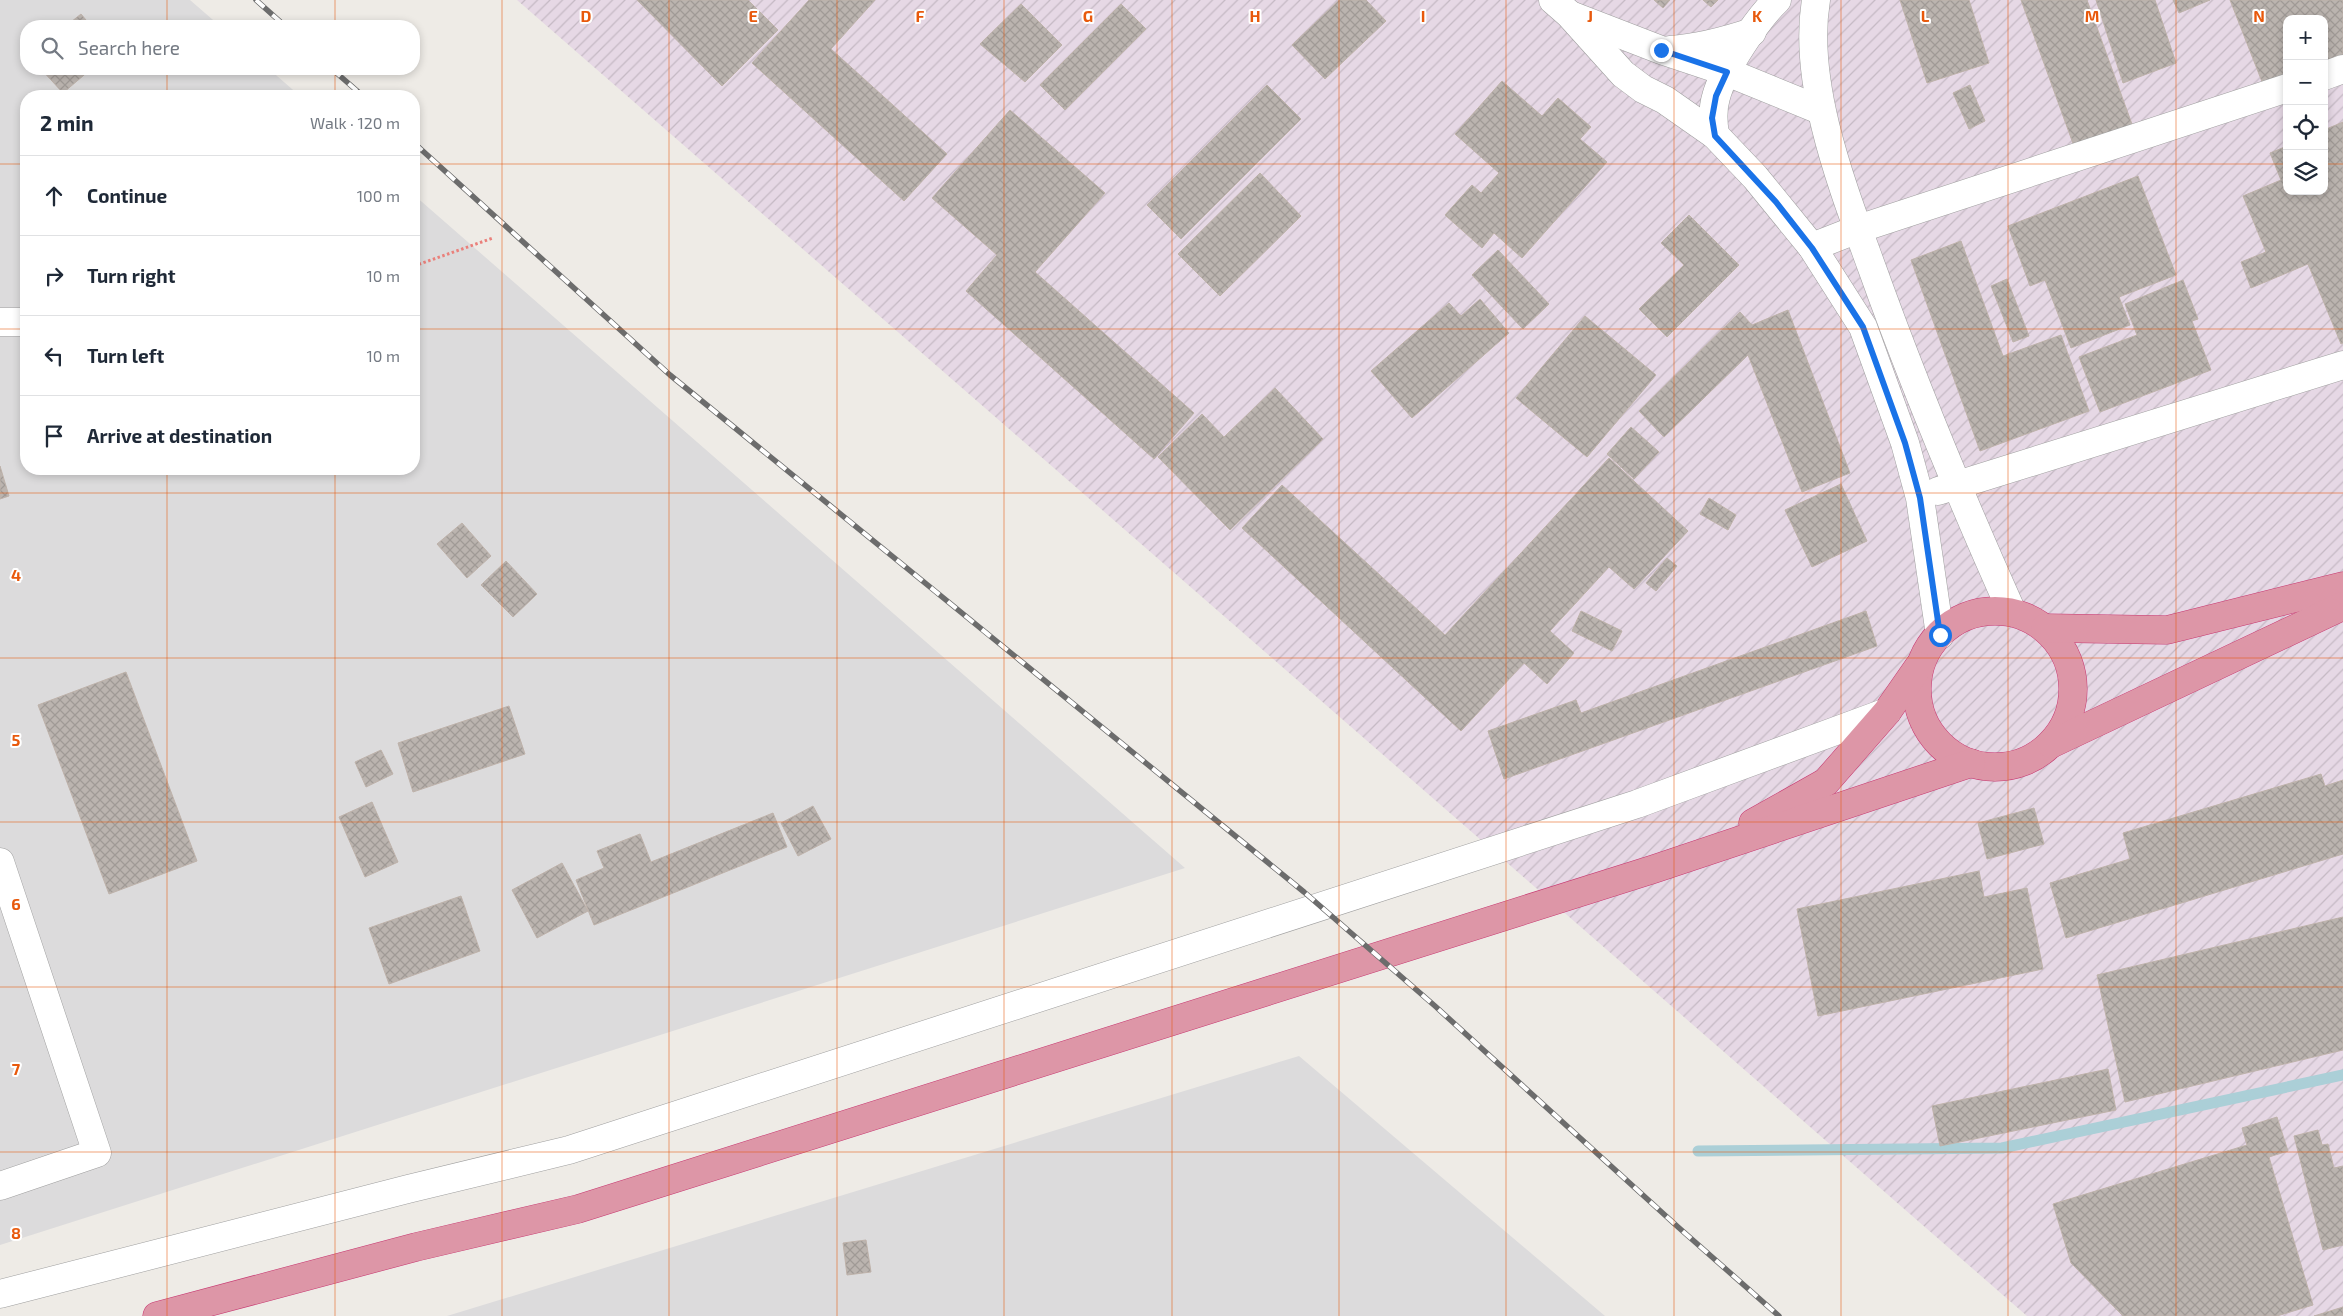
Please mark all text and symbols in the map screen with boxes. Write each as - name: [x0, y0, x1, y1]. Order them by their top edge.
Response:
- text: D: [581, 6, 592, 25]
- text: E: [748, 6, 758, 25]
- text: F: [916, 6, 925, 25]
- text: G: [1083, 6, 1093, 25]
- text: H: [1249, 6, 1261, 25]
- text: I: [1421, 6, 1425, 25]
- text: J: [1587, 6, 1593, 25]
- text: K: [1752, 6, 1763, 25]
- text: L: [1921, 6, 1930, 25]
- text: M: [2085, 6, 2099, 25]
- text: N: [2253, 6, 2265, 25]
- map controls: [2283, 15, 2328, 195]
- button: +: [2283, 15, 2328, 60]
- search box: [20, 20, 420, 75]
- icon: search: [38, 34, 66, 62]
- text: Search here: [78, 36, 180, 59]
- route end: [1650, 39, 1673, 62]
- button: −: [2283, 60, 2328, 105]
- button: locate: [2283, 105, 2328, 150]
- text: 2 min: [40, 110, 94, 135]
- text: Walk · 120 m: [310, 113, 400, 132]
- button: layers: [2283, 150, 2328, 195]
- icon: ahead: [40, 182, 68, 210]
- text: Continue: [87, 184, 167, 207]
- text: 100 m: [357, 186, 400, 205]
- icon: right: [40, 262, 68, 290]
- text: Turn right: [87, 264, 175, 287]
- text: 10 m: [366, 266, 400, 285]
- icon: left: [40, 342, 68, 370]
- text: Turn left: [87, 344, 164, 367]
- text: 10 m: [366, 346, 400, 365]
- icon: arrive: [40, 422, 68, 450]
- text: Arrive at destination: [87, 424, 272, 447]
- text: 4: [11, 565, 21, 584]
- route start: [1929, 624, 1952, 647]
- text: 5: [12, 730, 21, 749]
- text: 6: [11, 894, 21, 913]
- text: 7: [12, 1059, 21, 1078]
- text: 8: [11, 1223, 21, 1242]

